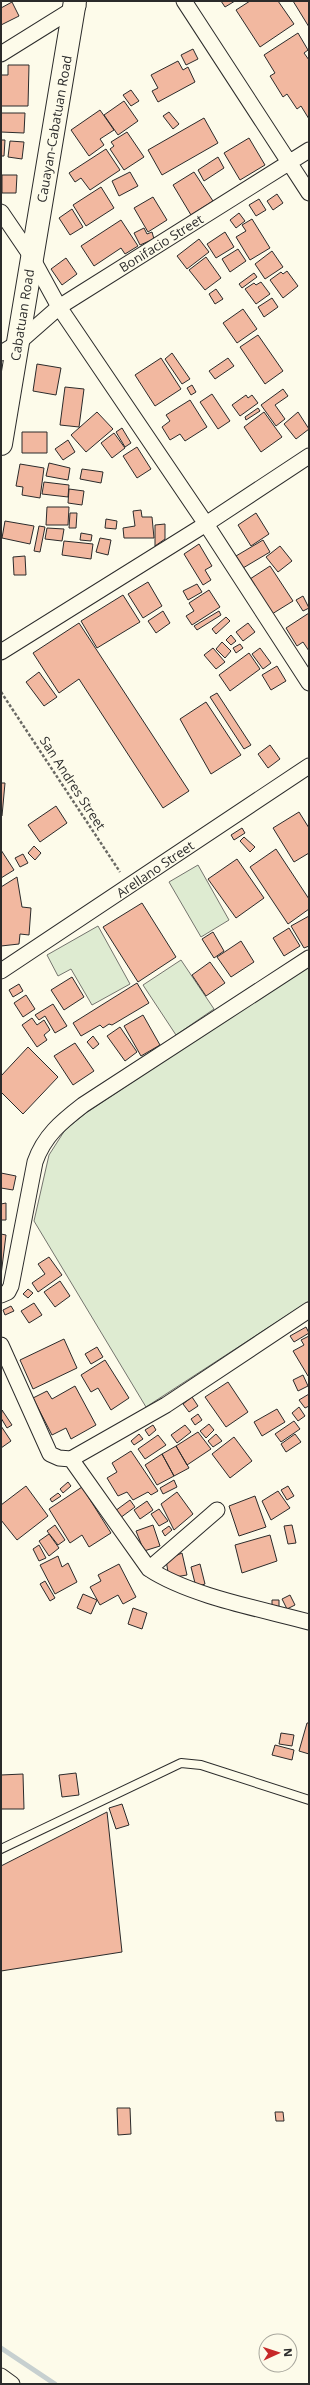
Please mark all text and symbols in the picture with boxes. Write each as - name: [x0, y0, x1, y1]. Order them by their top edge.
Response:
- street label: Cauayan-Cabatuan Road: [32, 54, 76, 204]
- street label: Bonifacio Street: [115, 210, 207, 276]
- street label: Cabatuan Road: [6, 268, 38, 362]
- street label: San Andres Street: [36, 733, 110, 834]
- street label: Arellano Street: [113, 836, 198, 902]
- north arrow: [258, 2333, 298, 2373]
- text: N: [281, 2348, 296, 2357]

